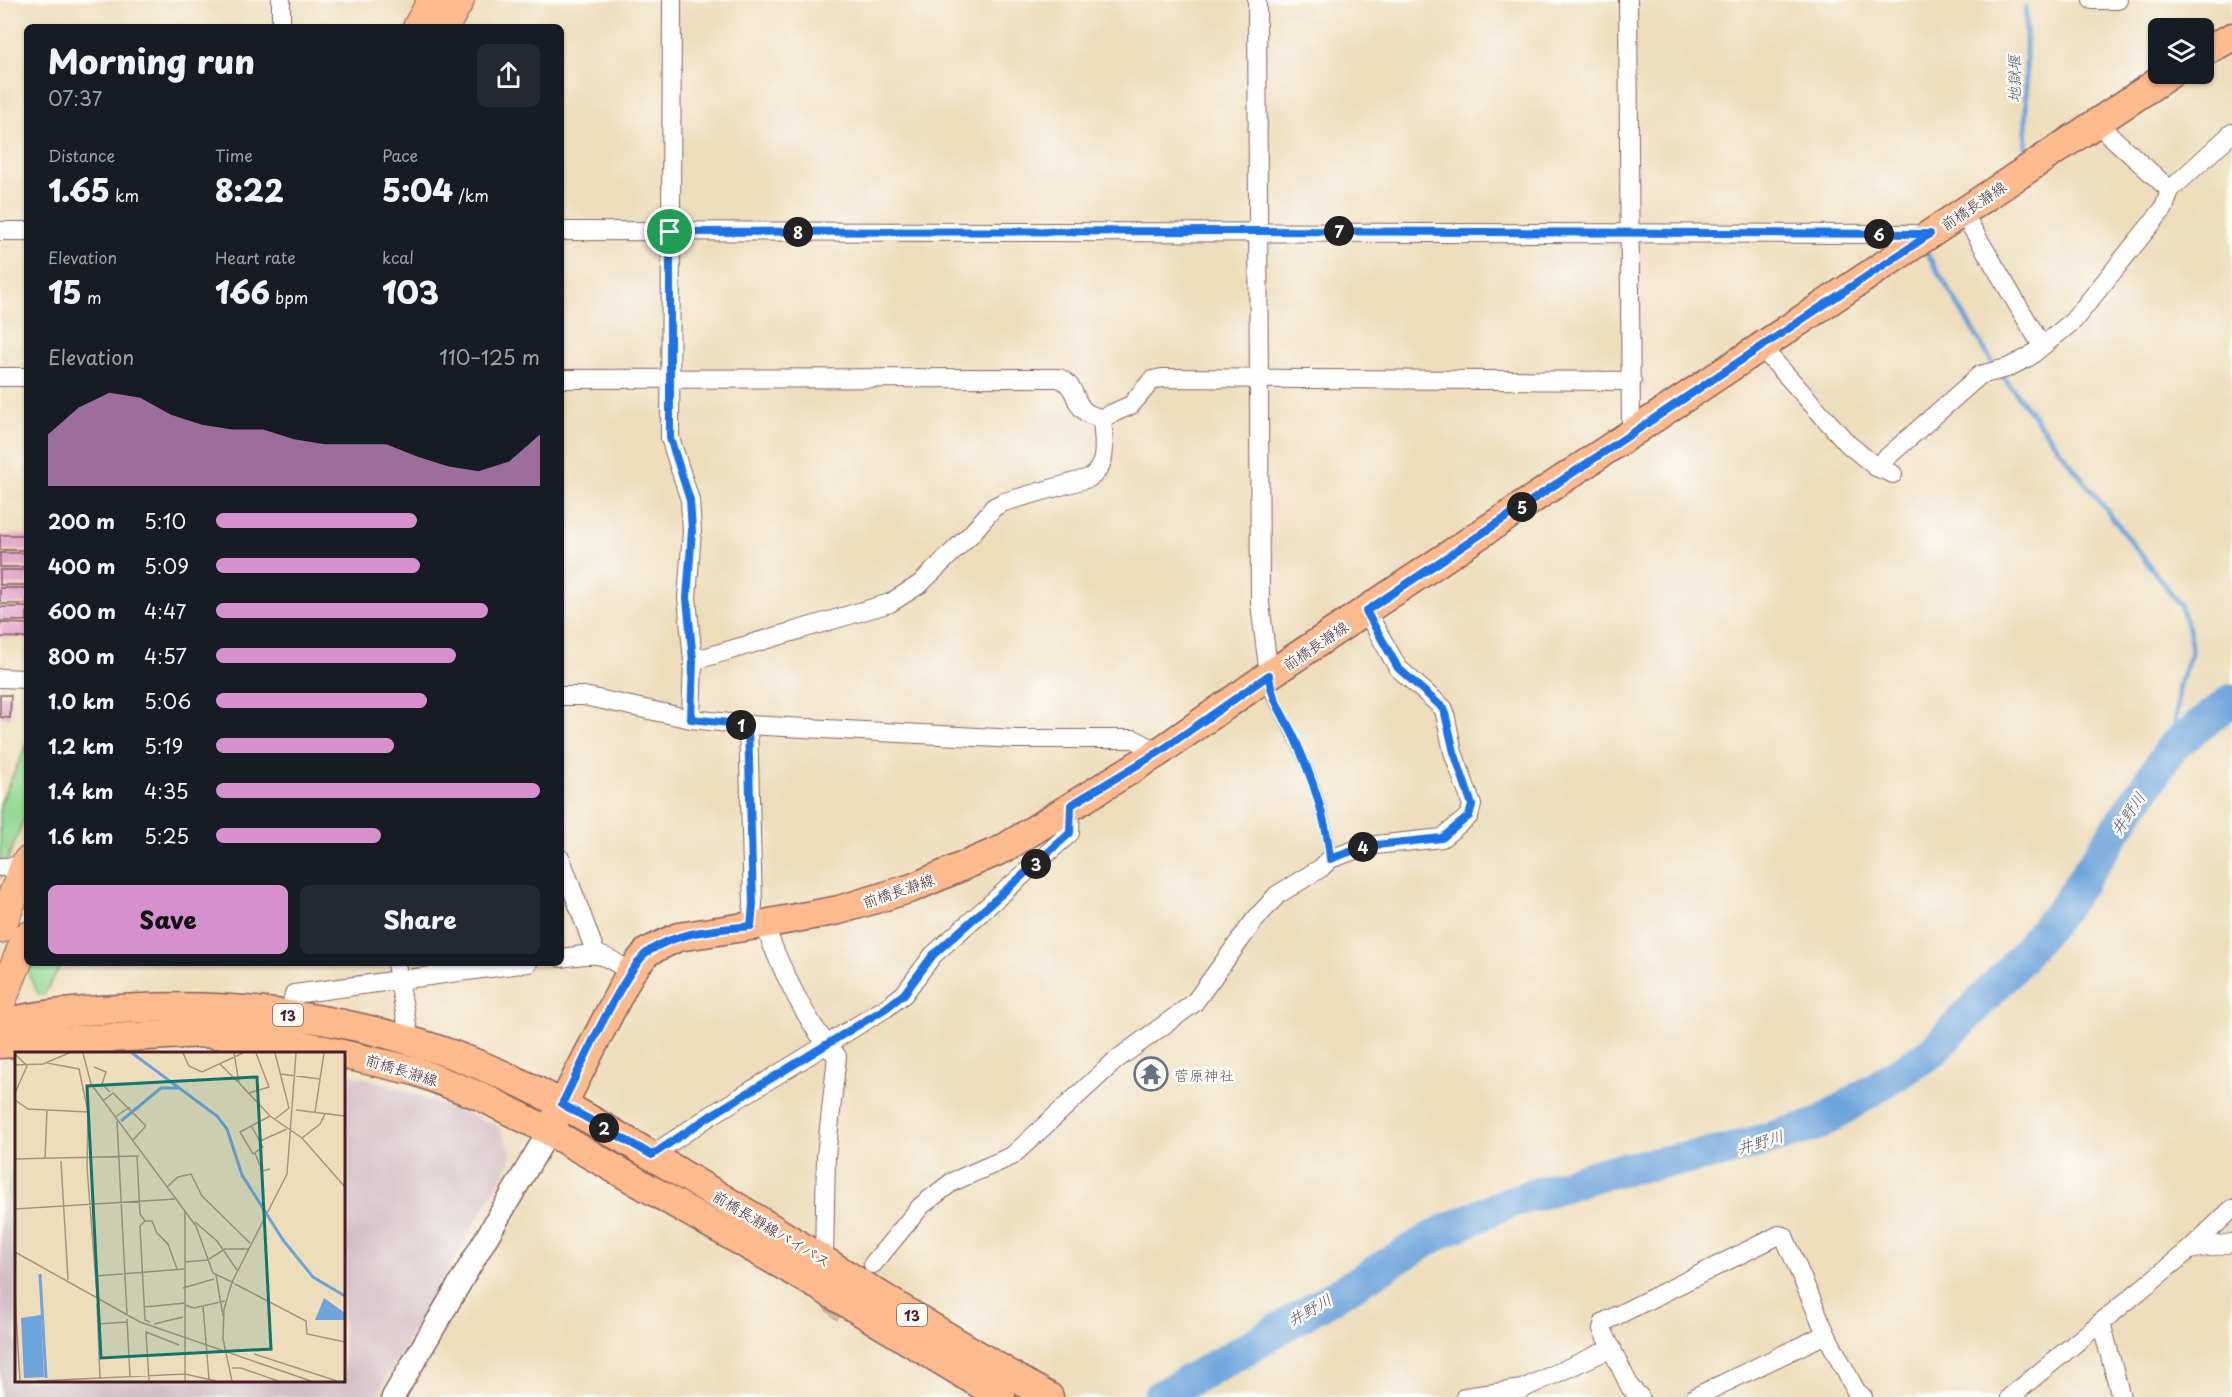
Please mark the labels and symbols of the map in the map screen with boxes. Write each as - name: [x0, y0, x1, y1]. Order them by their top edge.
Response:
- water label: 地獄堰: [2001, 53, 2025, 103]
- street label: 前橋長瀞線: [1935, 174, 2011, 236]
- pin: [644, 206, 695, 257]
- pin: 7: [1324, 216, 1354, 246]
- pin: 8: [783, 217, 813, 247]
- pin: 6: [1864, 219, 1894, 249]
- pin: 5: [1507, 492, 1537, 522]
- street label: 前橋長瀞線: [1277, 614, 1353, 676]
- pin: 1: [726, 710, 756, 740]
- water label: 井野川: [2104, 786, 2150, 840]
- pin: 4: [1348, 832, 1378, 862]
- pin: 3: [1021, 849, 1051, 879]
- street label: 前橋長瀞線: [859, 867, 937, 913]
- road number: 13: [273, 1004, 303, 1026]
- street label: 前橋長瀞線: [363, 1047, 441, 1091]
- inset map: [15, 1052, 345, 1382]
- temple icon: 菅原神社: [1133, 1056, 1169, 1092]
- place label: 菅原神社: [1174, 1063, 1234, 1086]
- pin: 2: [589, 1113, 619, 1143]
- water label: 井野川: [1734, 1123, 1786, 1159]
- street label: 前橋長瀞線バイパス: [708, 1183, 836, 1273]
- water label: 井野川: [1282, 1287, 1336, 1331]
- road number: 13: [897, 1304, 927, 1326]

